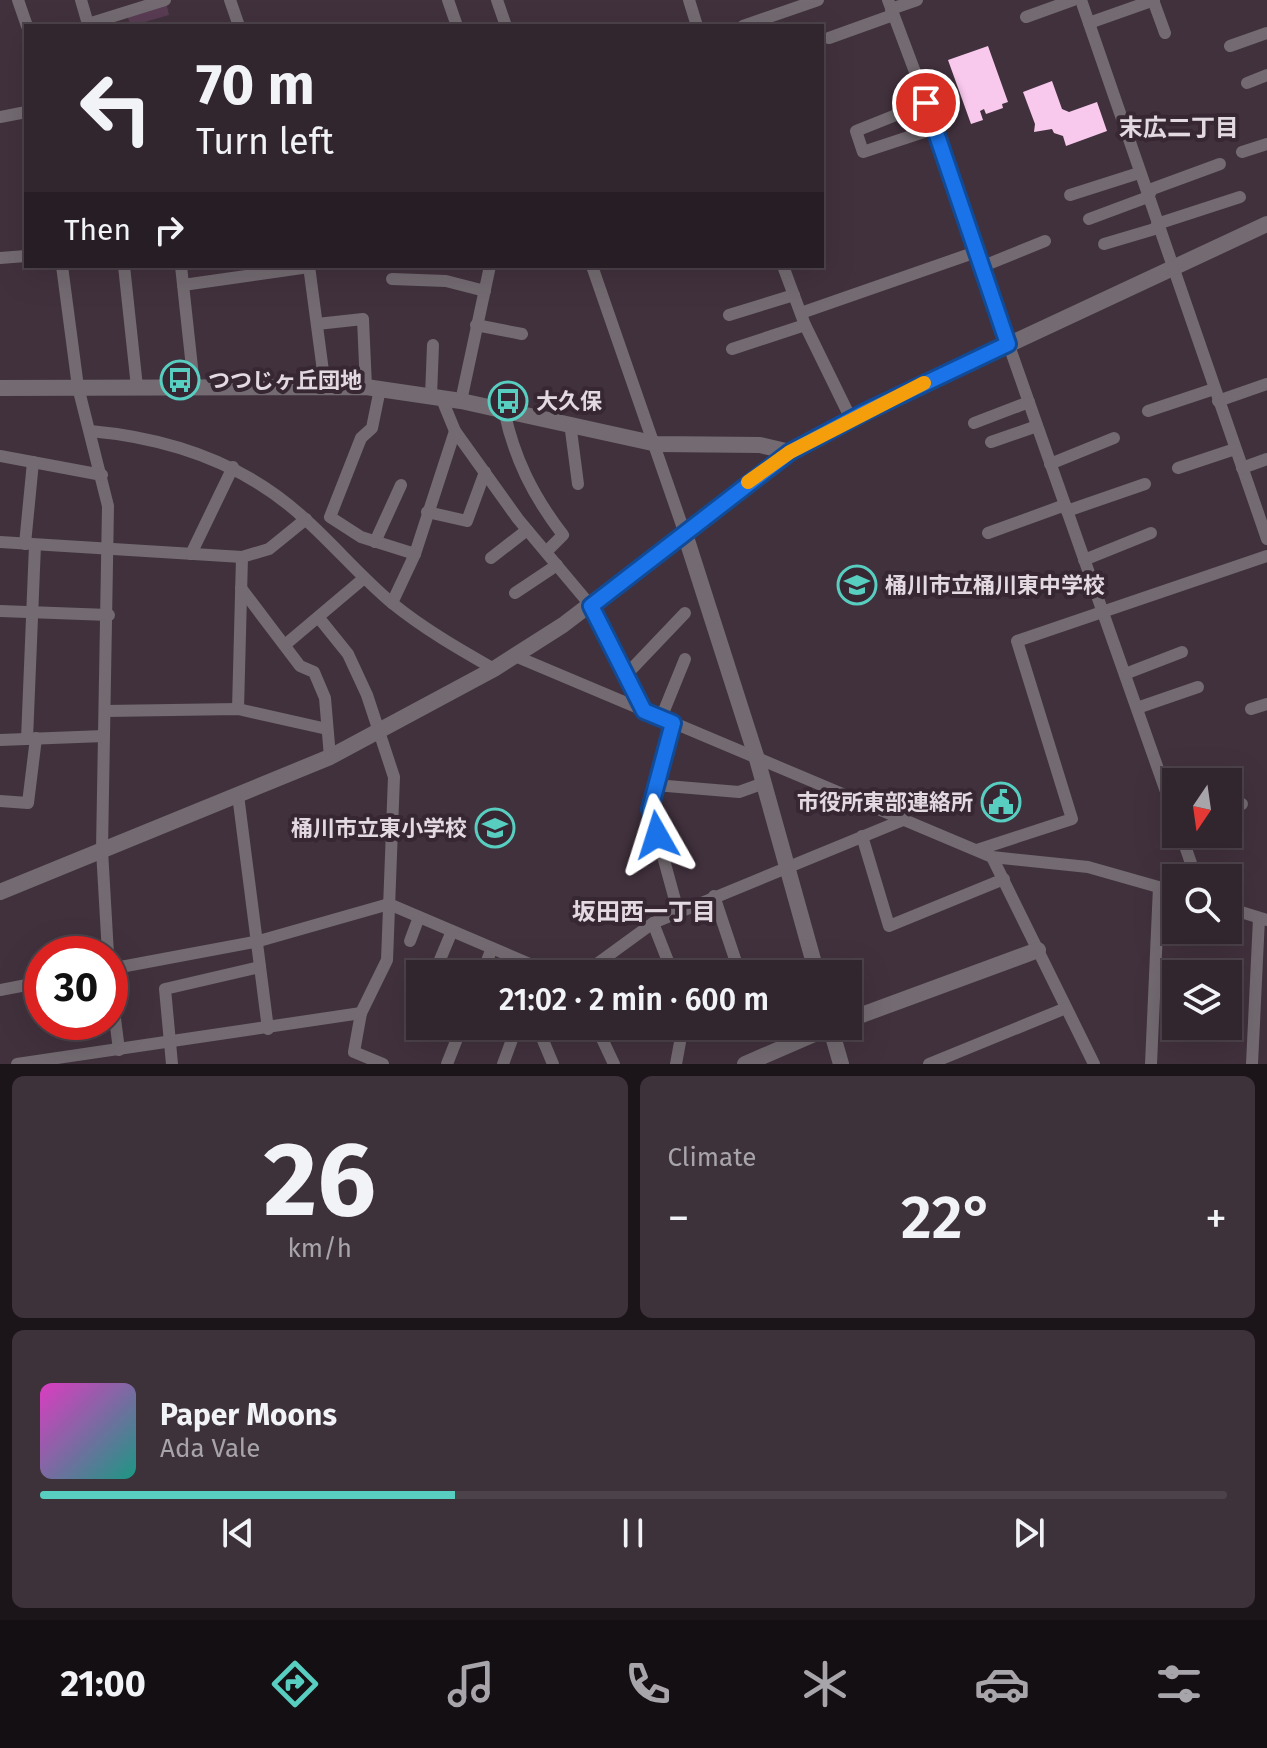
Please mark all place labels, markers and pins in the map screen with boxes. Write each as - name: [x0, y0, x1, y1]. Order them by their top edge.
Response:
- pin: [892, 69, 960, 137]
- bus stop icon: つつじヶ丘団地: [159, 359, 201, 401]
- place label: つつじヶ丘団地: [208, 367, 362, 394]
- bus stop icon: 大久保: [487, 380, 529, 422]
- place label: 大久保: [536, 388, 602, 415]
- school or university icon: 桶川市立桶川東中学校: [836, 564, 878, 606]
- place label: 桶川市立桶川東中学校: [885, 572, 1105, 599]
- public building icon: 市役所東部連絡所: [980, 781, 1022, 823]
- place label: 市役所東部連絡所: [797, 789, 973, 816]
- school or university icon: 桶川市立東小学校: [474, 807, 516, 849]
- place label: 桶川市立東小学校: [291, 815, 467, 842]

